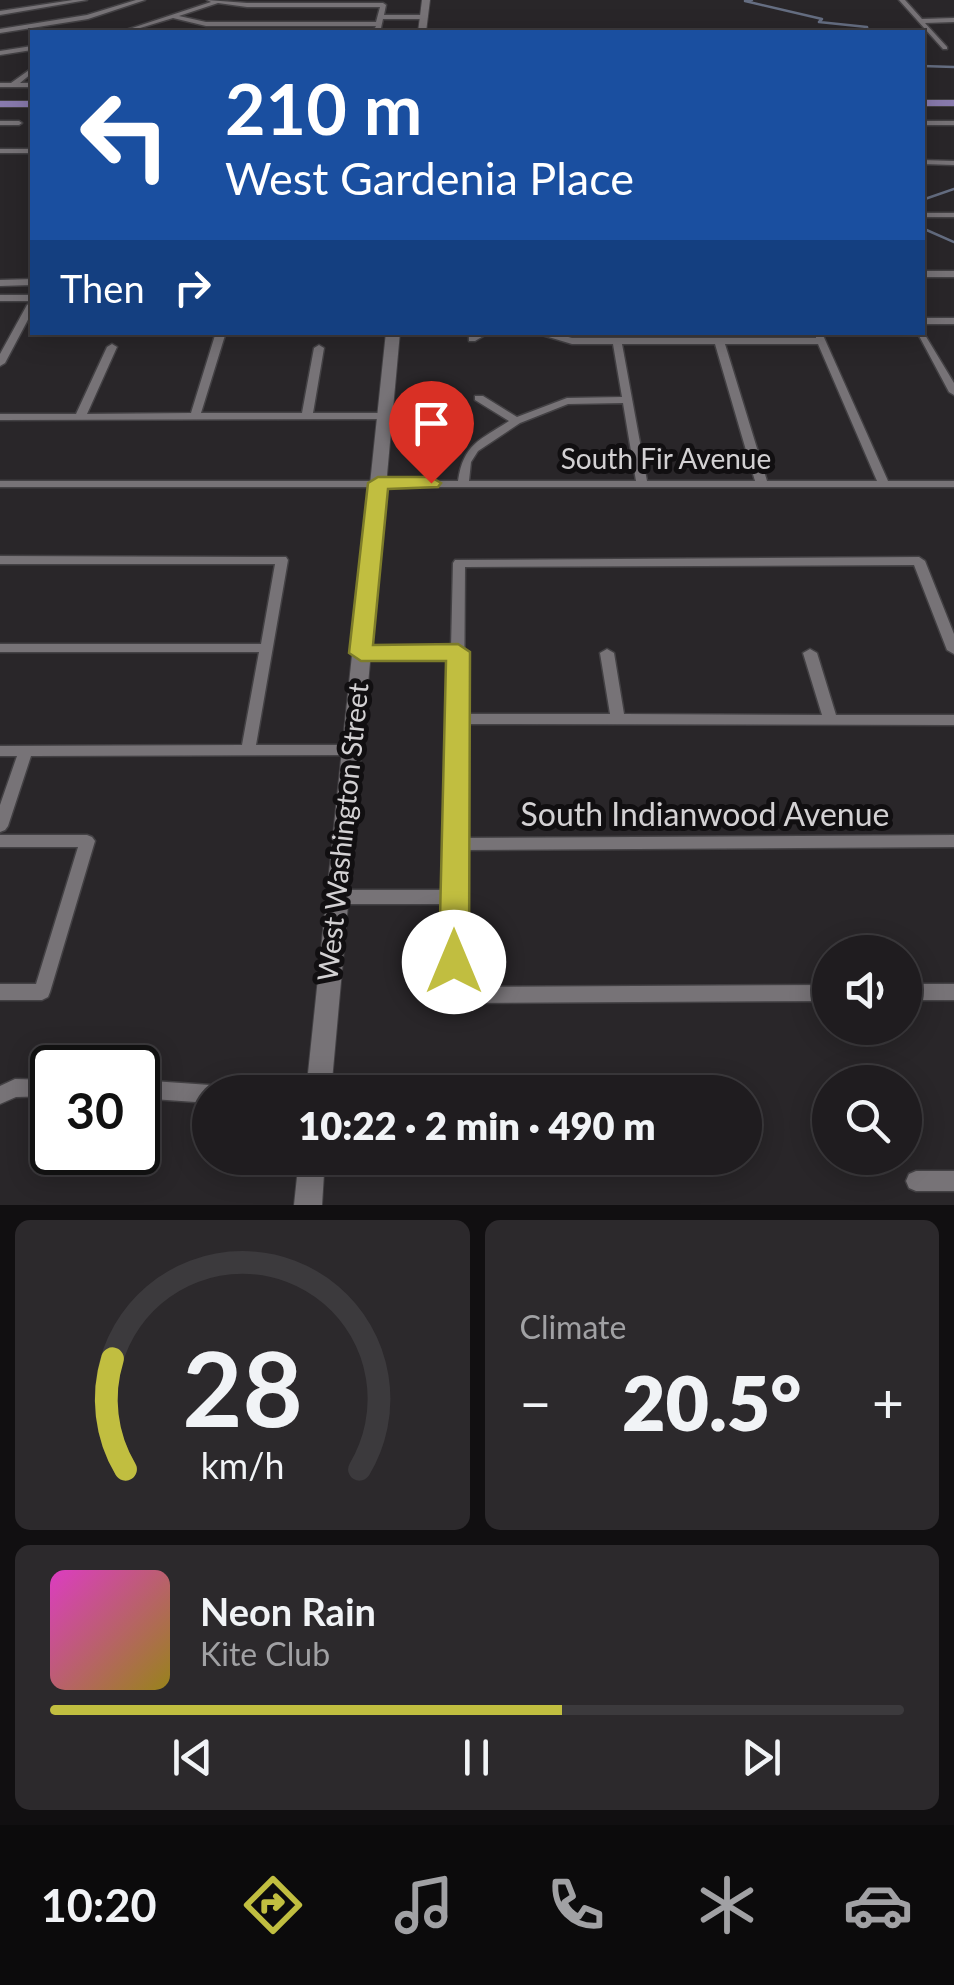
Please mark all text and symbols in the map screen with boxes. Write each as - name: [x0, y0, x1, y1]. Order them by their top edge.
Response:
- text: 210 m: [225, 66, 422, 150]
- icon: left: [60, 70, 190, 200]
- text: West Gardenia Place: [225, 151, 634, 205]
- icon: right: [165, 260, 220, 315]
- text: Then: [60, 265, 145, 311]
- pin: [389, 381, 474, 484]
- icon: arrive: [404, 396, 459, 451]
- street label: South Fir Avenue: [561, 441, 771, 475]
- street label: West Washington Street: [309, 681, 375, 983]
- street label: South Indianwood Avenue: [521, 794, 889, 833]
- position arrow: [402, 910, 506, 1014]
- map controls: [812, 935, 922, 1175]
- button: sound: [812, 935, 922, 1045]
- speed limit sign: 30: [30, 1045, 160, 1175]
- button: search: [812, 1065, 922, 1175]
- text: 10:22 · 2 min · 490 m: [298, 1102, 656, 1148]
- text: Climate: [520, 1307, 626, 1346]
- text: 28: [182, 1324, 303, 1449]
- text: 20.5°: [622, 1357, 802, 1447]
- text: −: [520, 1369, 551, 1435]
- text: +: [872, 1369, 904, 1435]
- text: km/h: [200, 1444, 284, 1487]
- text: Neon Rain: [200, 1588, 376, 1634]
- text: Kite Club: [200, 1634, 330, 1673]
- icon: previous: [165, 1730, 220, 1785]
- icon: pause: [449, 1730, 504, 1785]
- icon: next: [734, 1730, 789, 1785]
- icon: directions: [238, 1870, 308, 1940]
- icon: music: [389, 1870, 459, 1940]
- icon: phone: [541, 1870, 611, 1940]
- icon: climate: [692, 1870, 762, 1940]
- icon: car: [843, 1870, 913, 1940]
- text: 10:20: [41, 1878, 157, 1932]

